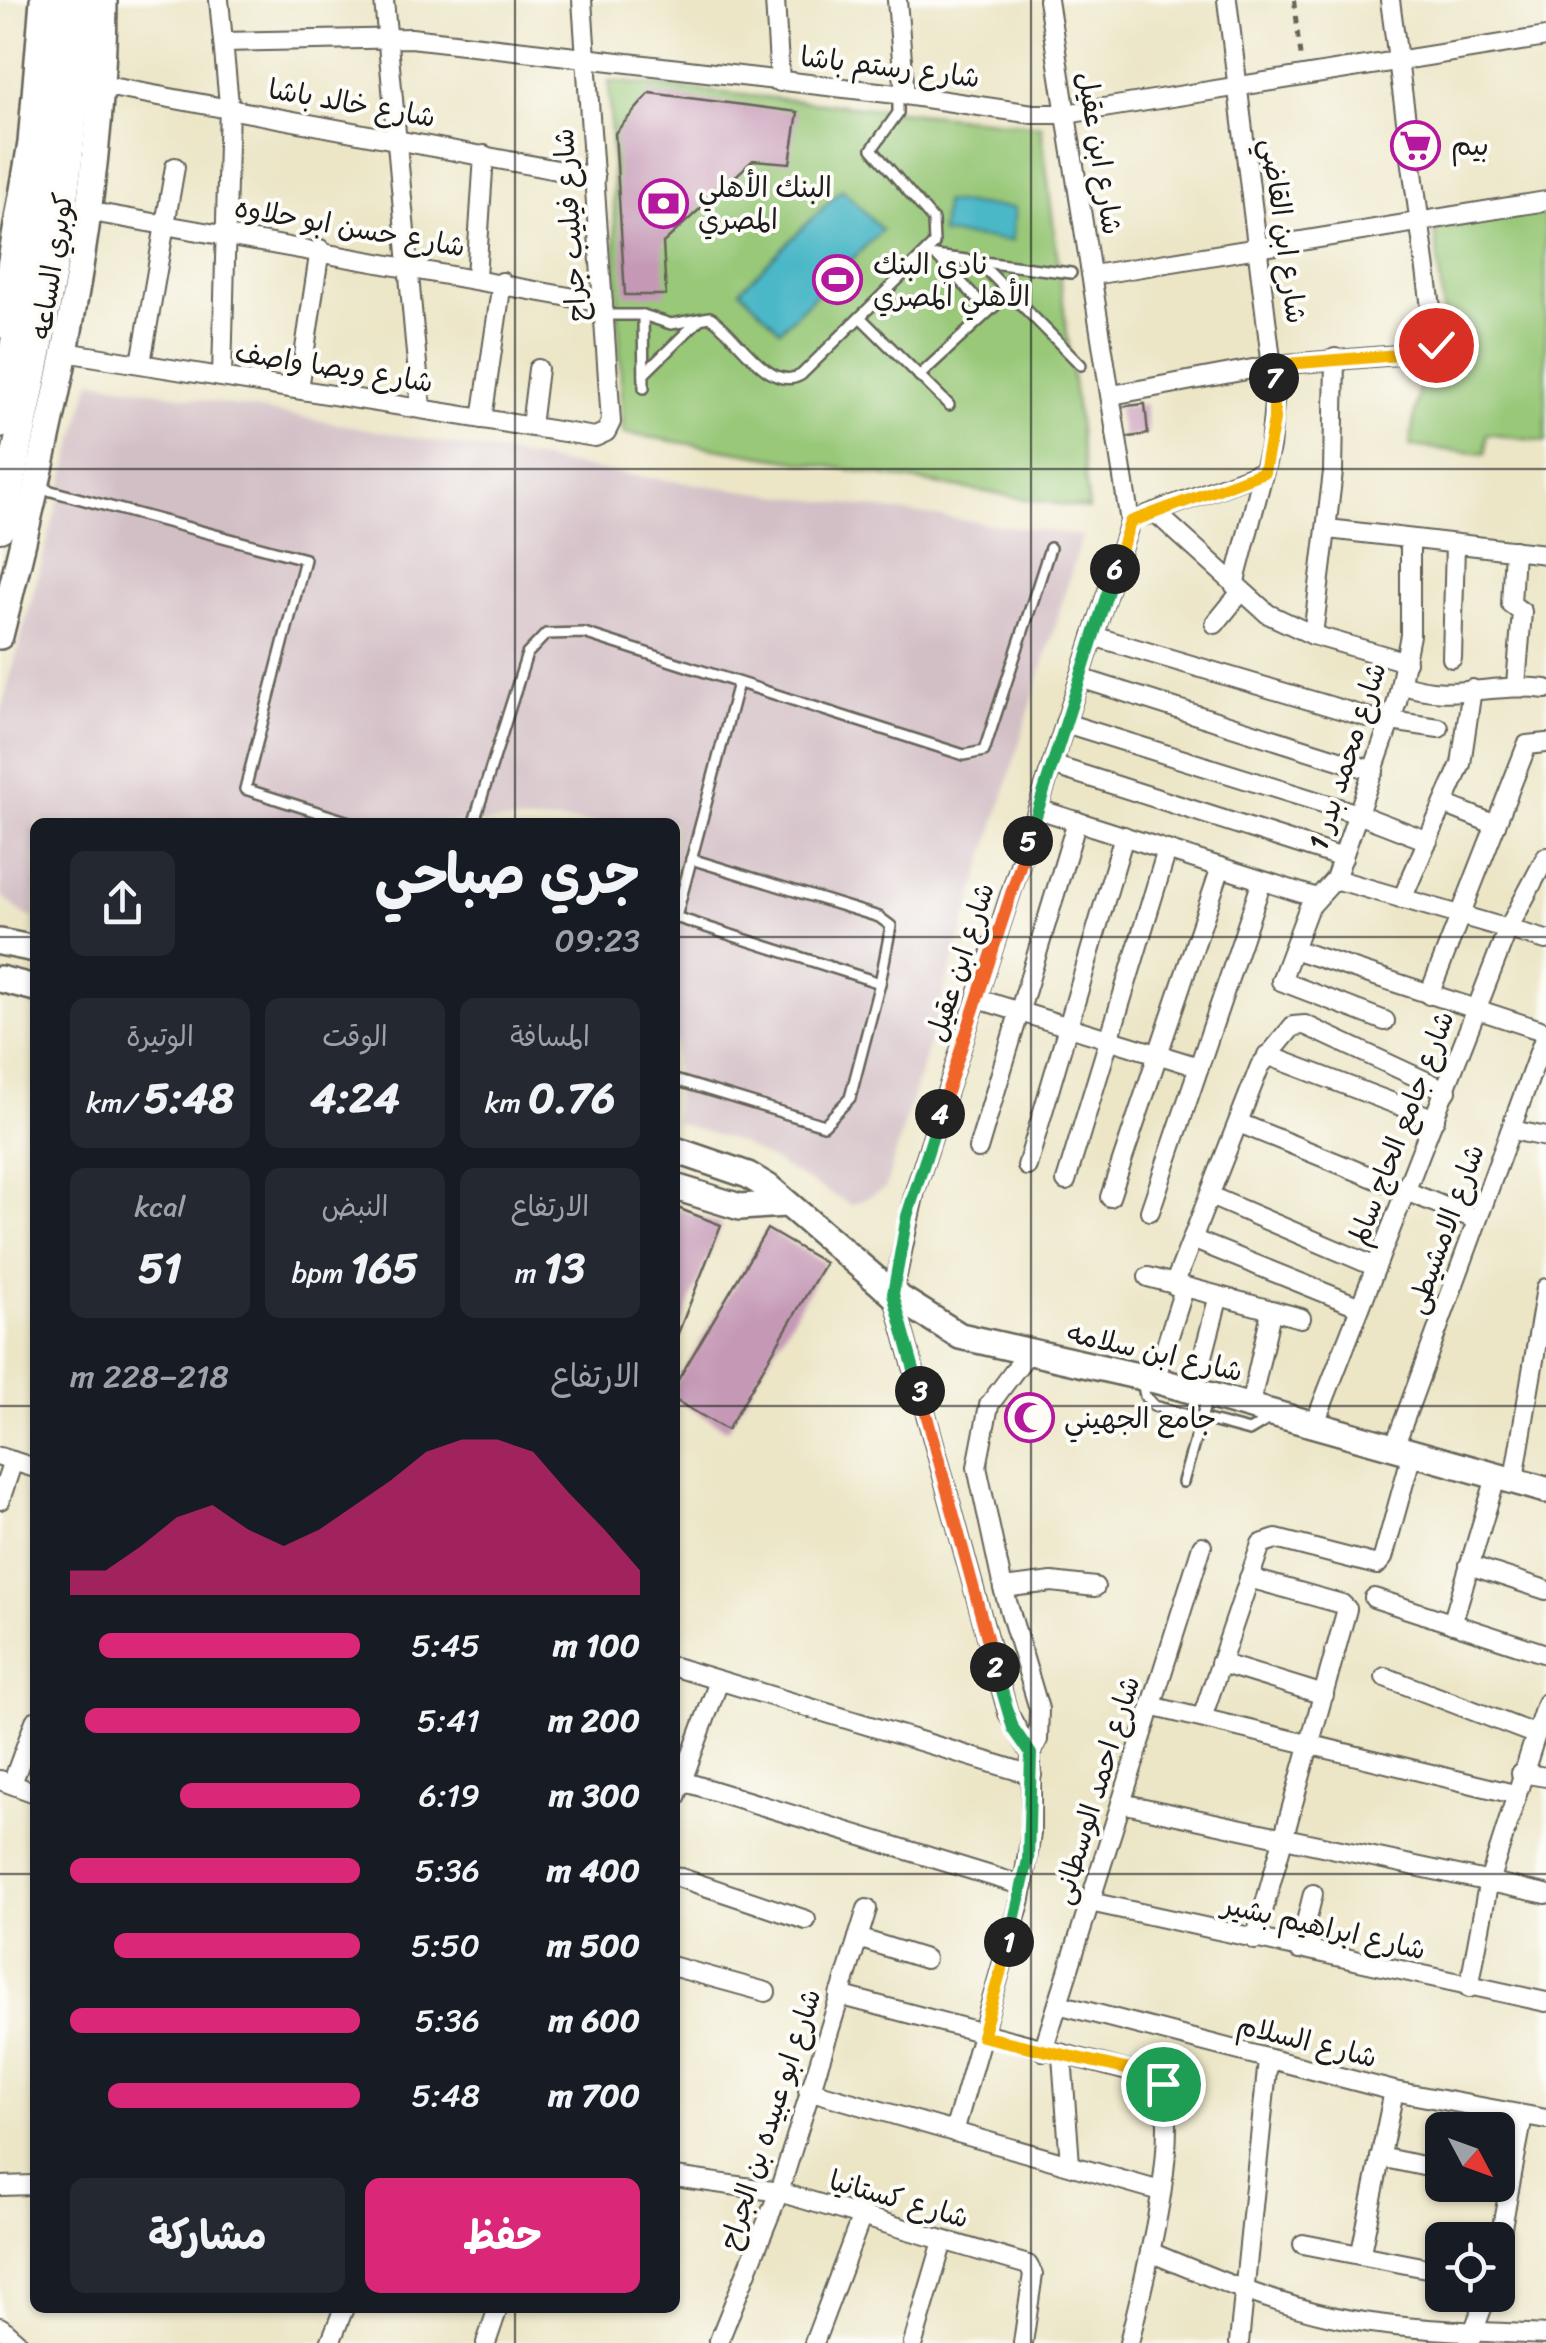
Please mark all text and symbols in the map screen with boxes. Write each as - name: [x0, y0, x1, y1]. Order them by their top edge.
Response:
- street label: شارع رستم باشا: [797, 32, 983, 102]
- street label: شارع خالد باشا: [265, 64, 439, 142]
- street label: شارع ابن عقيل: [1063, 68, 1137, 238]
- supermarket icon: بيم: [1390, 119, 1442, 171]
- place label: بيم: [1451, 121, 1489, 170]
- street label: شارع فيليب جراح: [539, 127, 601, 323]
- street label: شارع ابن القاضي: [1247, 135, 1321, 327]
- place label: البنك الأهلي المصري: [698, 163, 832, 244]
- bank icon: البنك الأهلي المصري: [637, 177, 689, 229]
- street label: شارع حسن ابو حلاوه: [231, 183, 469, 271]
- street label: كوبري الساعه: [16, 189, 88, 343]
- place label: نادي البنك الأهلي المصري: [873, 240, 1030, 321]
- sports icon: نادي البنك الأهلي المصري: [812, 254, 864, 306]
- pin: [1394, 303, 1479, 388]
- icon: check: [1409, 318, 1464, 373]
- street label: شارع ويصا واصف: [231, 327, 437, 407]
- pin: 7: [1249, 353, 1299, 403]
- text: 7: [1266, 353, 1282, 402]
- pin: 6: [1090, 544, 1140, 594]
- text: 6: [1107, 544, 1123, 593]
- street label: شارع محمد بدر 1: [1294, 656, 1400, 856]
- pin: 5: [1003, 816, 1053, 866]
- text: 5: [1019, 816, 1037, 865]
- text: جري صباحي: [375, 826, 640, 923]
- button: share: [70, 851, 175, 956]
- street label: شارع ابن عقيل: [911, 876, 1009, 1048]
- text: 09:23: [554, 912, 640, 969]
- street label: شارع جامع الحاج سالم: [1334, 1003, 1468, 1253]
- text: الوتيرة: [126, 1012, 194, 1061]
- text: الوقت: [322, 1012, 388, 1061]
- text: المسافة: [510, 1012, 590, 1061]
- text: 5:48: [144, 1061, 234, 1135]
- text: 4:24: [310, 1061, 400, 1135]
- text: 0.76: [528, 1061, 615, 1135]
- text: /km: [86, 1078, 144, 1127]
- text: km: [485, 1078, 528, 1127]
- pin: 4: [915, 1089, 965, 1139]
- text: 4: [931, 1089, 949, 1138]
- street label: شارع الامشيطى: [1392, 1137, 1498, 1321]
- text: kcal: [135, 1182, 185, 1231]
- text: النبض: [322, 1182, 388, 1231]
- text: الارتفاع: [511, 1182, 589, 1231]
- text: 51: [138, 1231, 182, 1305]
- text: 165: [351, 1231, 418, 1305]
- text: 13: [544, 1231, 585, 1305]
- text: bpm: [292, 1248, 351, 1297]
- text: m: [515, 1248, 544, 1297]
- street label: شارع ابن سلامه: [1062, 1308, 1248, 1396]
- text: 218–228 m: [70, 1348, 229, 1405]
- text: الارتفاع: [550, 1348, 640, 1405]
- pin: 3: [895, 1366, 945, 1416]
- text: 3: [912, 1366, 928, 1415]
- mosque icon: جامع الجهيني: [1003, 1392, 1055, 1444]
- place label: جامع الجهيني: [1064, 1394, 1216, 1443]
- text: 5:45: [411, 1617, 480, 1674]
- text: 100 m: [553, 1617, 640, 1674]
- pin: 2: [970, 1642, 1020, 1692]
- text: 2: [987, 1642, 1003, 1691]
- street label: شارع احمد الوسطانى: [1038, 1670, 1154, 1910]
- text: 5:41: [417, 1692, 480, 1749]
- text: 200 m: [548, 1692, 640, 1749]
- text: 6:19: [419, 1767, 480, 1824]
- text: 300 m: [549, 1767, 640, 1824]
- text: 5:36: [415, 1842, 480, 1899]
- text: 400 m: [547, 1842, 640, 1899]
- street label: شارع ابراهيم بشير: [1215, 1879, 1431, 1974]
- text: 5:50: [411, 1917, 480, 1974]
- text: 500 m: [547, 1917, 640, 1974]
- pin: 1: [984, 1917, 1034, 1967]
- text: 1: [1003, 1917, 1015, 1966]
- street label: شارع ابو عبيده بن الجراح: [705, 1982, 835, 2256]
- text: 5:36: [415, 1992, 480, 2049]
- text: 600 m: [548, 1992, 640, 2049]
- street label: شارع السلام: [1232, 2000, 1382, 2082]
- pin: [1121, 2042, 1206, 2127]
- icon: arrive: [1136, 2057, 1191, 2112]
- text: 5:48: [411, 2067, 480, 2124]
- text: 700 m: [548, 2067, 640, 2124]
- north arrow: [1425, 2112, 1515, 2202]
- map controls: [1425, 2112, 1515, 2312]
- street label: شارع كستانيا: [823, 2156, 975, 2242]
- button: مشاركة: [70, 2178, 345, 2293]
- button: حفظ: [365, 2178, 640, 2293]
- button: locate: [1425, 2222, 1515, 2312]

